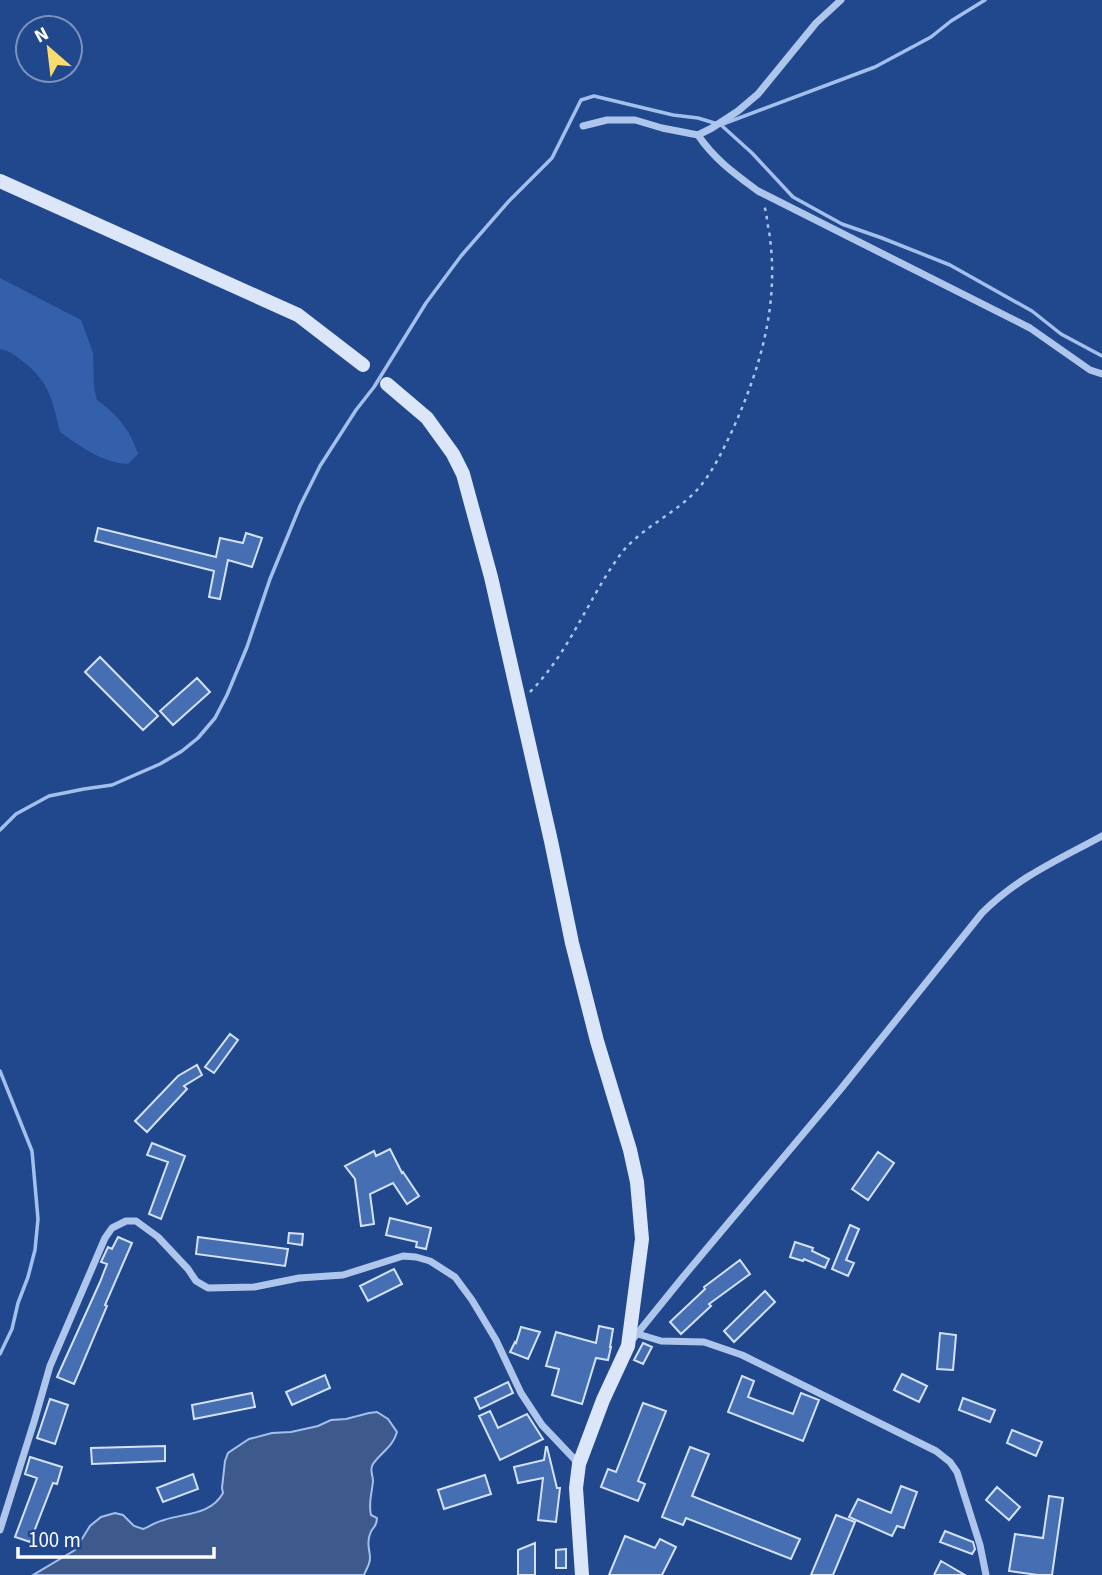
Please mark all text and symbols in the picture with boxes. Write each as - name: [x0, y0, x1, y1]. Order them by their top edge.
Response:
- north arrow: [14, 14, 84, 84]
- text: N: [30, 20, 54, 50]
- scale bar: [18, 1516, 214, 1560]
- text: 100 m: [28, 1525, 81, 1555]

